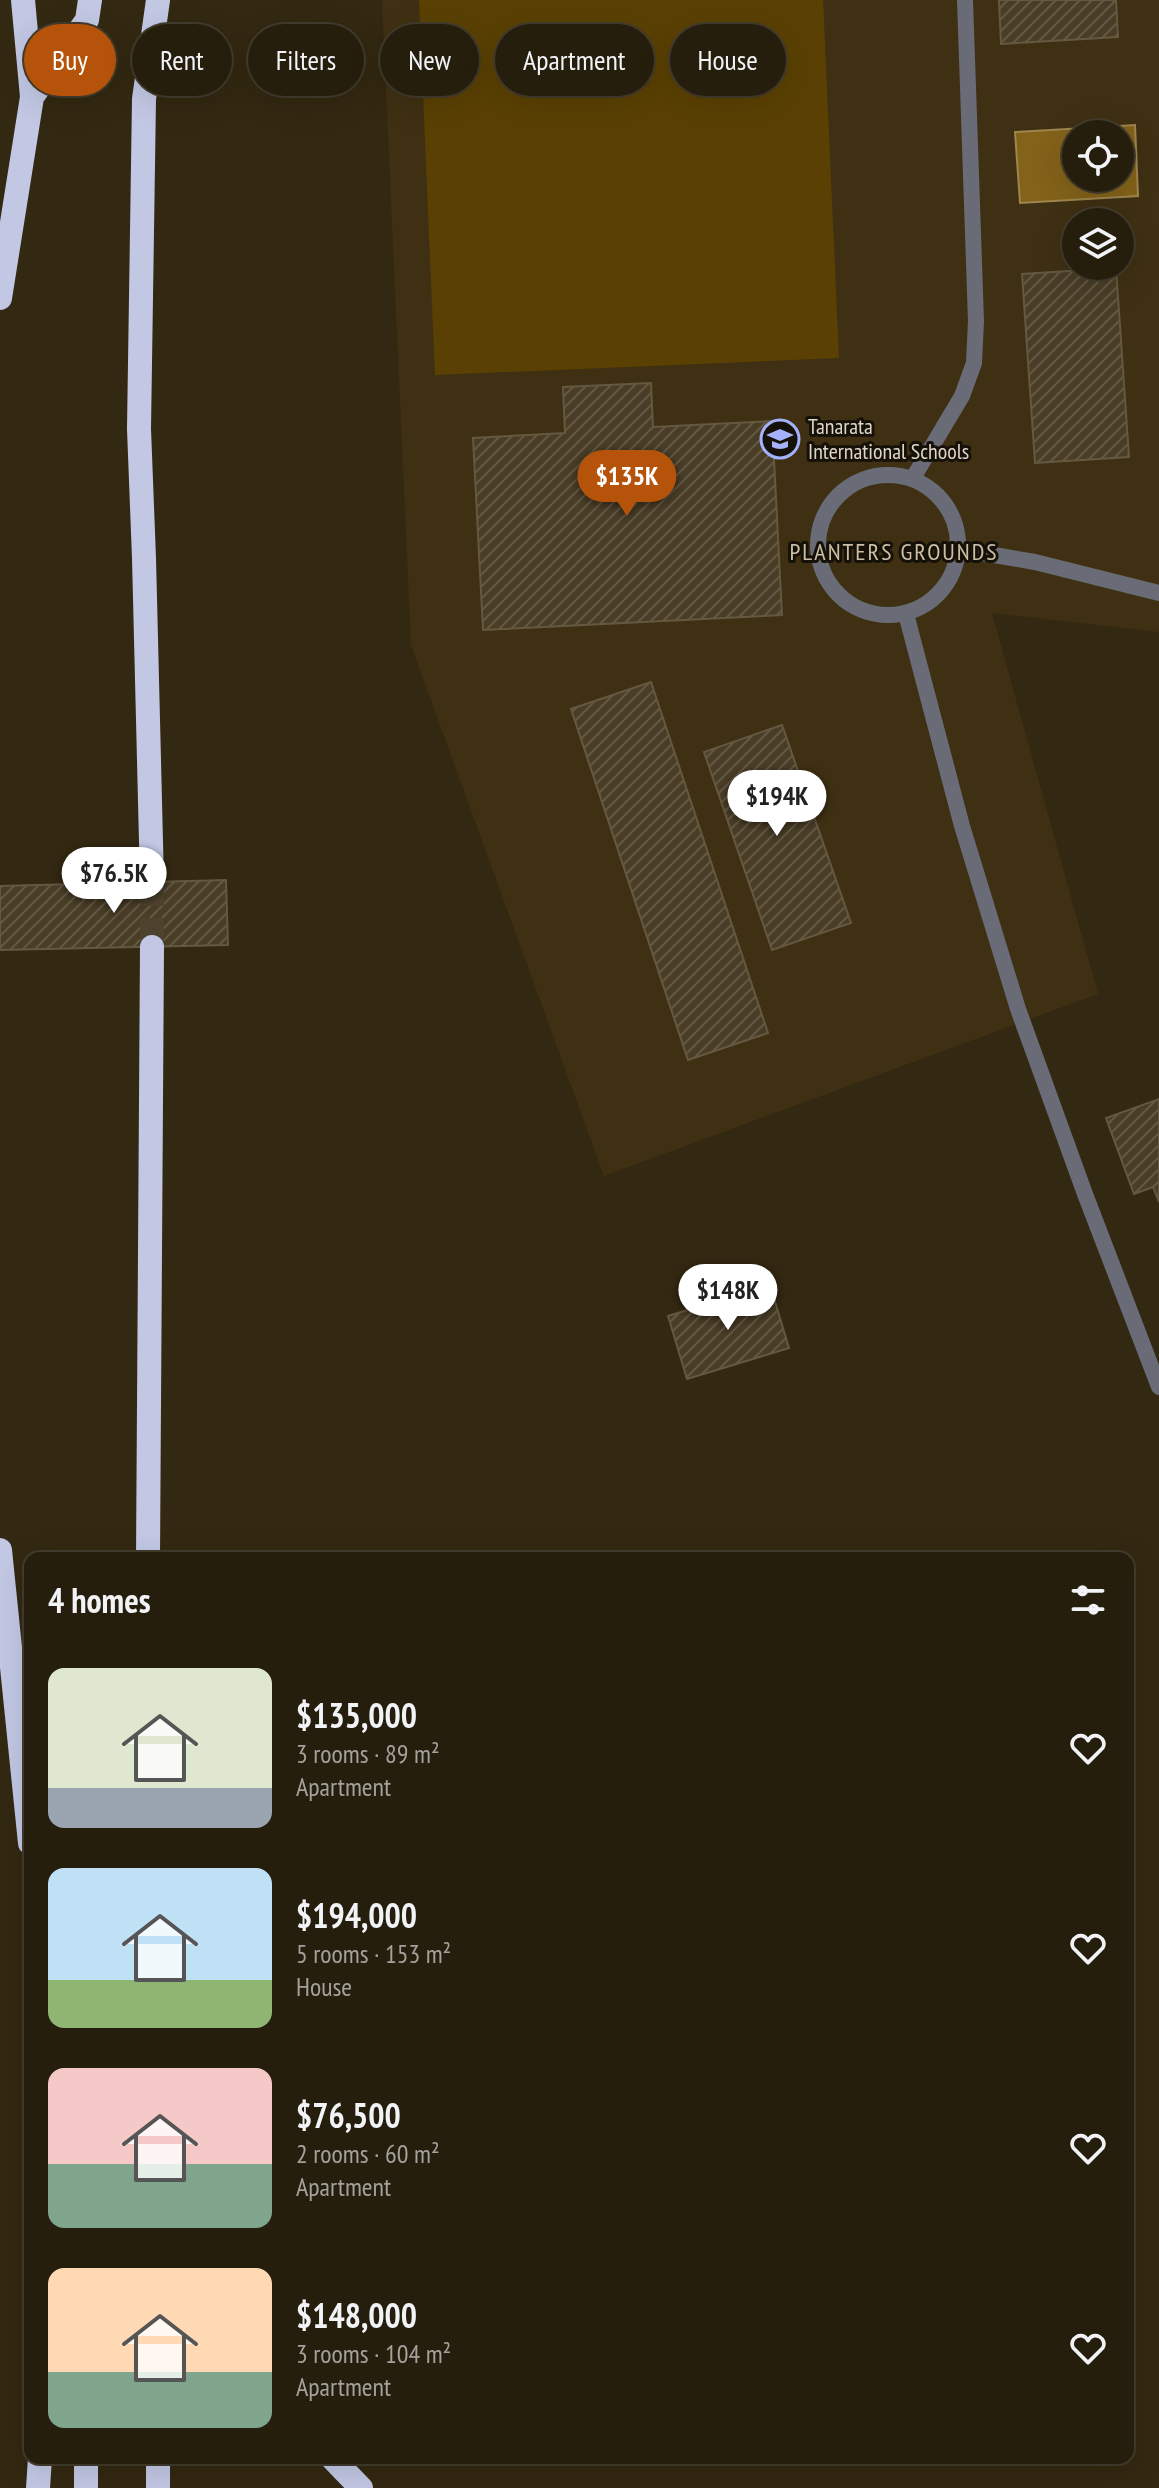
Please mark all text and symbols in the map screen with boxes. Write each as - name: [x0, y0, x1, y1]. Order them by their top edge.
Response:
- chip: Buy: [24, 24, 116, 96]
- chip: Rent: [132, 24, 232, 96]
- chip: Filters: [248, 24, 364, 96]
- chip: New: [380, 24, 479, 96]
- chip: Apartment: [495, 24, 654, 96]
- chip: House: [670, 24, 786, 96]
- map controls: [1062, 120, 1134, 280]
- button: locate: [1062, 120, 1134, 192]
- button: layers: [1062, 208, 1134, 280]
- place label: Tanarata International Schools: [808, 412, 969, 465]
- school or university icon: Tanarata International Schools: [759, 418, 801, 460]
- pin: $135K: [571, 450, 683, 518]
- text: $135K: [595, 459, 659, 492]
- district label: PLANTERS GROUNDS: [789, 536, 999, 567]
- pin: $194K: [721, 770, 833, 838]
- text: $194K: [745, 779, 809, 812]
- pin: $76.5K: [49, 847, 179, 915]
- text: $76.5K: [80, 856, 148, 889]
- pin: $148K: [672, 1264, 784, 1332]
- text: $148K: [696, 1273, 760, 1306]
- text: 4 homes: [48, 1578, 151, 1622]
- icon: filters: [1066, 1578, 1110, 1622]
- text: $135,000: [296, 1693, 417, 1737]
- icon: home: [112, 1700, 208, 1796]
- icon: heart: [1066, 1726, 1110, 1770]
- text: 3 rooms · 89 m²: [296, 1737, 440, 1770]
- text: Apartment: [296, 1770, 391, 1803]
- text: $194,000: [296, 1893, 417, 1937]
- icon: home: [112, 1900, 208, 1996]
- icon: heart: [1066, 1926, 1110, 1970]
- text: 5 rooms · 153 m²: [296, 1937, 451, 1970]
- text: House: [296, 1970, 352, 2003]
- text: $76,500: [296, 2093, 401, 2137]
- icon: home: [112, 2100, 208, 2196]
- icon: heart: [1066, 2126, 1110, 2170]
- text: 2 rooms · 60 m²: [296, 2137, 440, 2170]
- text: Apartment: [296, 2170, 391, 2203]
- text: $148,000: [296, 2293, 417, 2337]
- icon: home: [112, 2300, 208, 2396]
- icon: heart: [1066, 2326, 1110, 2370]
- text: 3 rooms · 104 m²: [296, 2337, 451, 2370]
- text: Apartment: [296, 2370, 391, 2403]

